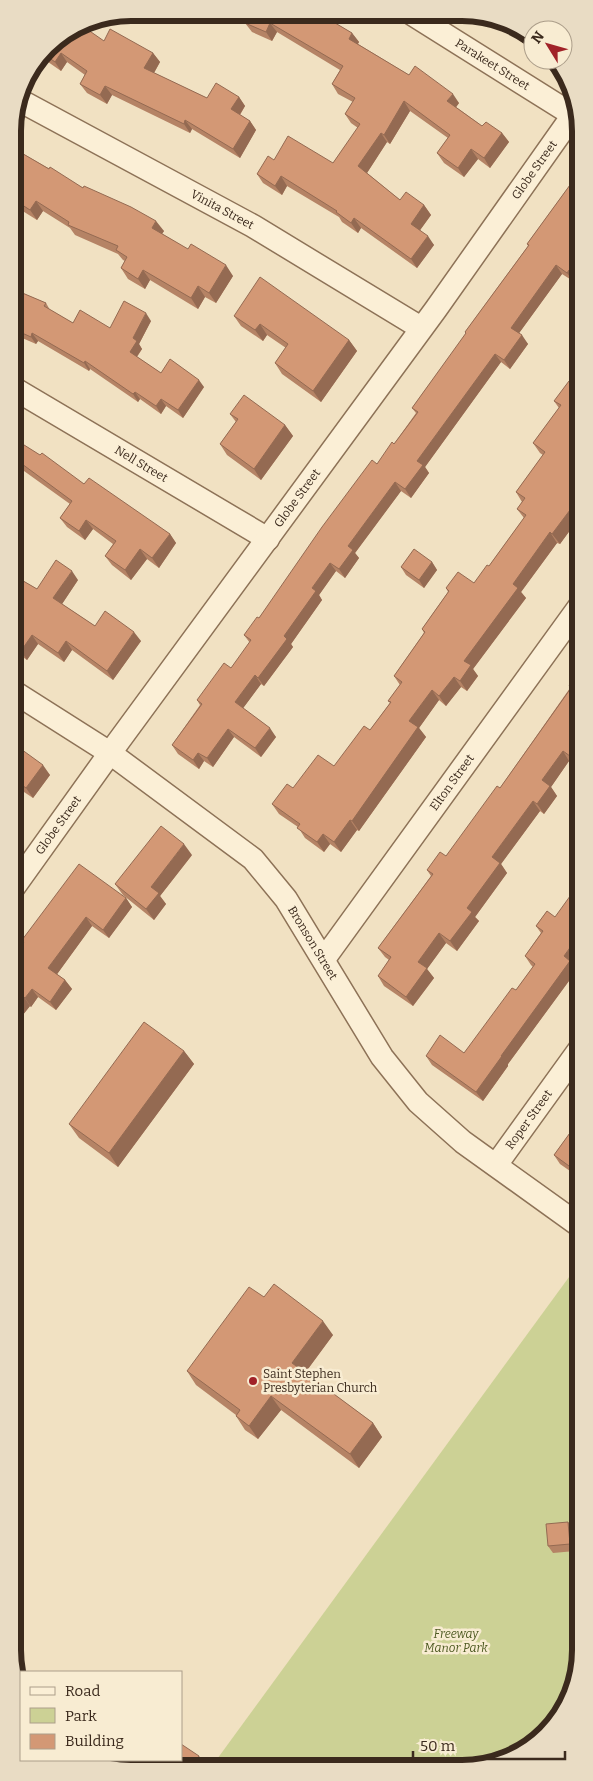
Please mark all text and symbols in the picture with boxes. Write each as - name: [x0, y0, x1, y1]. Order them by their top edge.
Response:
- north arrow: [523, 20, 573, 70]
- text: N: [528, 28, 548, 47]
- street label: Parakeet Street: [453, 36, 533, 93]
- street label: Globe Street: [509, 137, 560, 202]
- street label: Vinita Street: [188, 187, 257, 233]
- street label: Nell Street: [112, 443, 171, 485]
- street label: Globe Street: [271, 466, 324, 530]
- street label: Elton Street: [427, 751, 477, 813]
- street label: Globe Street: [32, 793, 84, 857]
- street label: Bronson Street: [285, 904, 341, 983]
- street label: Roper Street: [503, 1087, 555, 1152]
- place label: Saint Stephen Presbyterian Church: [263, 1367, 378, 1395]
- marker: Saint Stephen Presbyterian Church: [247, 1375, 259, 1387]
- park label: Freeway Manor Park: [424, 1627, 488, 1655]
- legend: [20, 1671, 182, 1761]
- text: Road: [65, 1682, 100, 1700]
- text: Park: [65, 1707, 97, 1725]
- scale bar: [413, 1728, 566, 1760]
- text: Building: [65, 1732, 124, 1750]
- text: 50 m: [420, 1737, 456, 1755]

